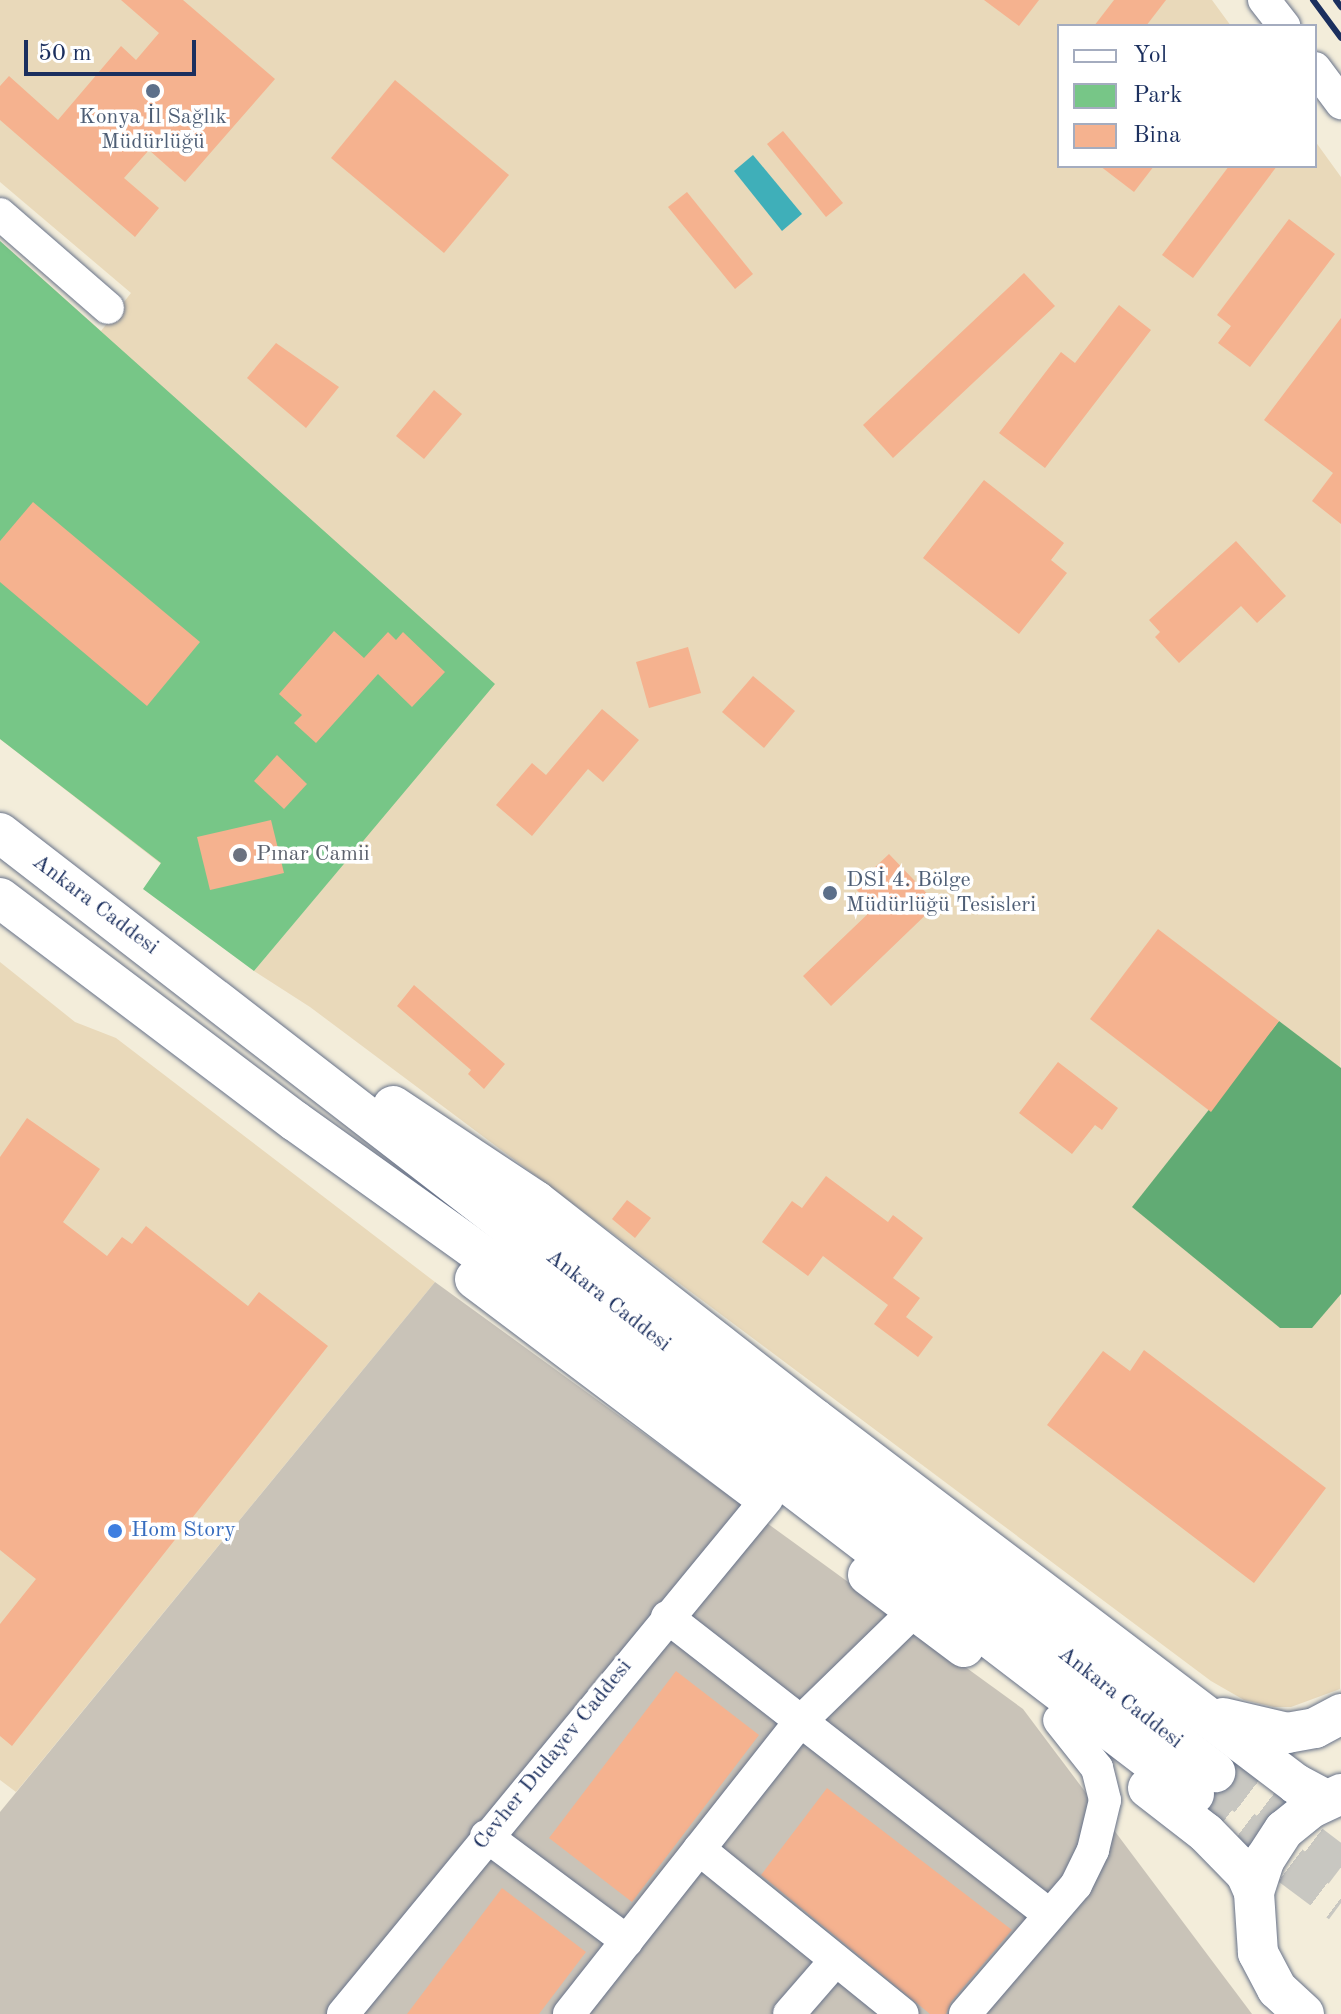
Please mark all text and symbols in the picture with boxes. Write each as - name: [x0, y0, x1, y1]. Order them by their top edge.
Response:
- scale bar: [28, 24, 200, 74]
- legend: [1057, 24, 1317, 168]
- text: 50 m: [38, 42, 92, 66]
- text: Yol: [1133, 44, 1167, 68]
- marker: Konya İl Sağlık Müdürlüğü: [144, 82, 162, 100]
- text: Park: [1133, 84, 1182, 108]
- place label: Konya İl Sağlık Müdürlüğü: [79, 104, 227, 156]
- text: Bina: [1133, 124, 1181, 148]
- place label: Pınar Camii: [256, 842, 370, 868]
- marker: Pınar Camii: [231, 846, 249, 864]
- street label: Ankara Caddesi: [27, 849, 163, 961]
- place label: DSİ 4. Bölge Müdürlüğü Tesisleri: [846, 867, 1036, 918]
- marker: DSİ 4. Bölge Müdürlüğü Tesisleri: [821, 884, 839, 902]
- street label: Ankara Caddesi: [540, 1244, 676, 1358]
- place label: Hom Story: [131, 1518, 236, 1544]
- marker: Hom Story: [106, 1522, 124, 1540]
- street label: Ankara Caddesi: [1052, 1641, 1188, 1755]
- street label: Cevher Dudayev Caddesi: [468, 1654, 638, 1856]

